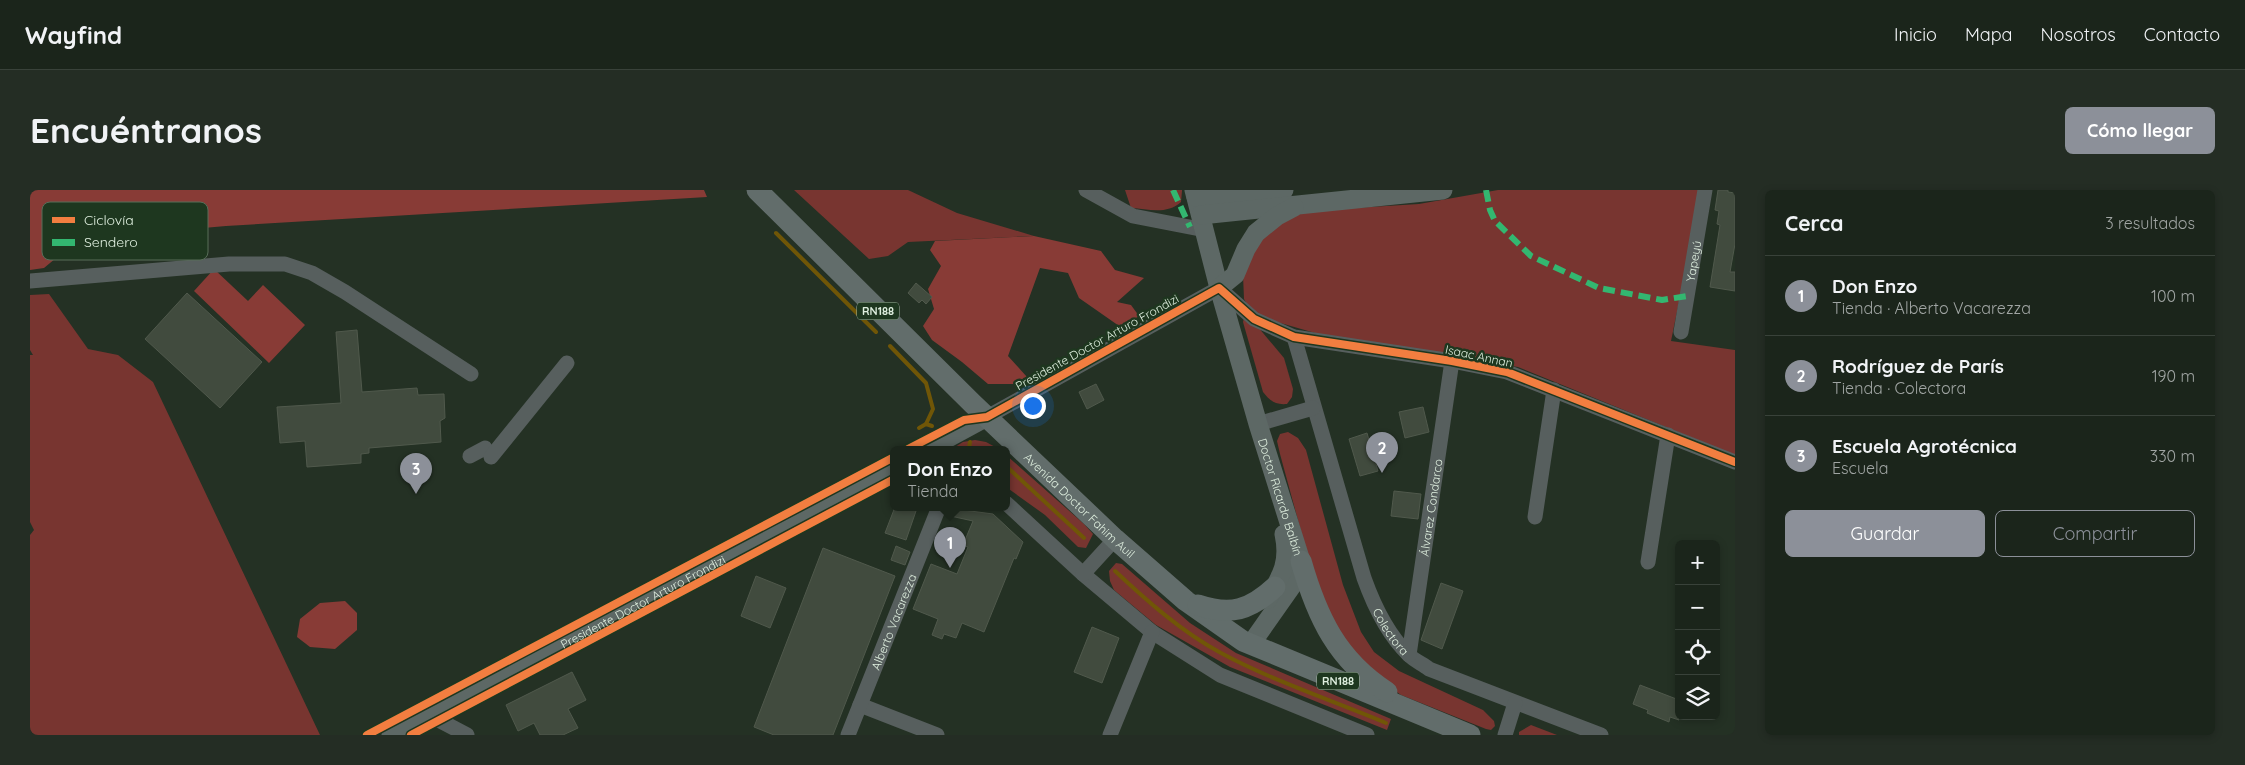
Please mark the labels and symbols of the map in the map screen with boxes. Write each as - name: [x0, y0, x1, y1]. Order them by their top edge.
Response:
- legend: [42, 202, 208, 260]
- text: Ciclovía: [84, 211, 134, 229]
- text: Sendero: [84, 233, 138, 251]
- street label: Yapeyú: [1682, 239, 1704, 283]
- street label: Presidente Doctor Arturo Frondizi: [1013, 291, 1181, 393]
- road number: RN188: [857, 302, 899, 320]
- street label: Isaac Annan: [1444, 342, 1514, 370]
- your location: [1020, 393, 1046, 419]
- pin: 2: [1366, 432, 1398, 473]
- street label: Doctor Ricardo Balbín: [1255, 436, 1306, 557]
- street label: Avenida Doctor Fahim Auil: [1021, 449, 1138, 561]
- pin: 3: [400, 453, 432, 494]
- street label: Álvarez Condarco: [1416, 458, 1445, 557]
- pin: 1: [934, 527, 966, 568]
- street label: Presidente Doctor Arturo Frondizi: [558, 551, 728, 651]
- street label: Alberto Vacarezza: [867, 571, 919, 672]
- street label: Colectora: [1370, 605, 1412, 658]
- road number: RN188: [1317, 672, 1359, 690]

